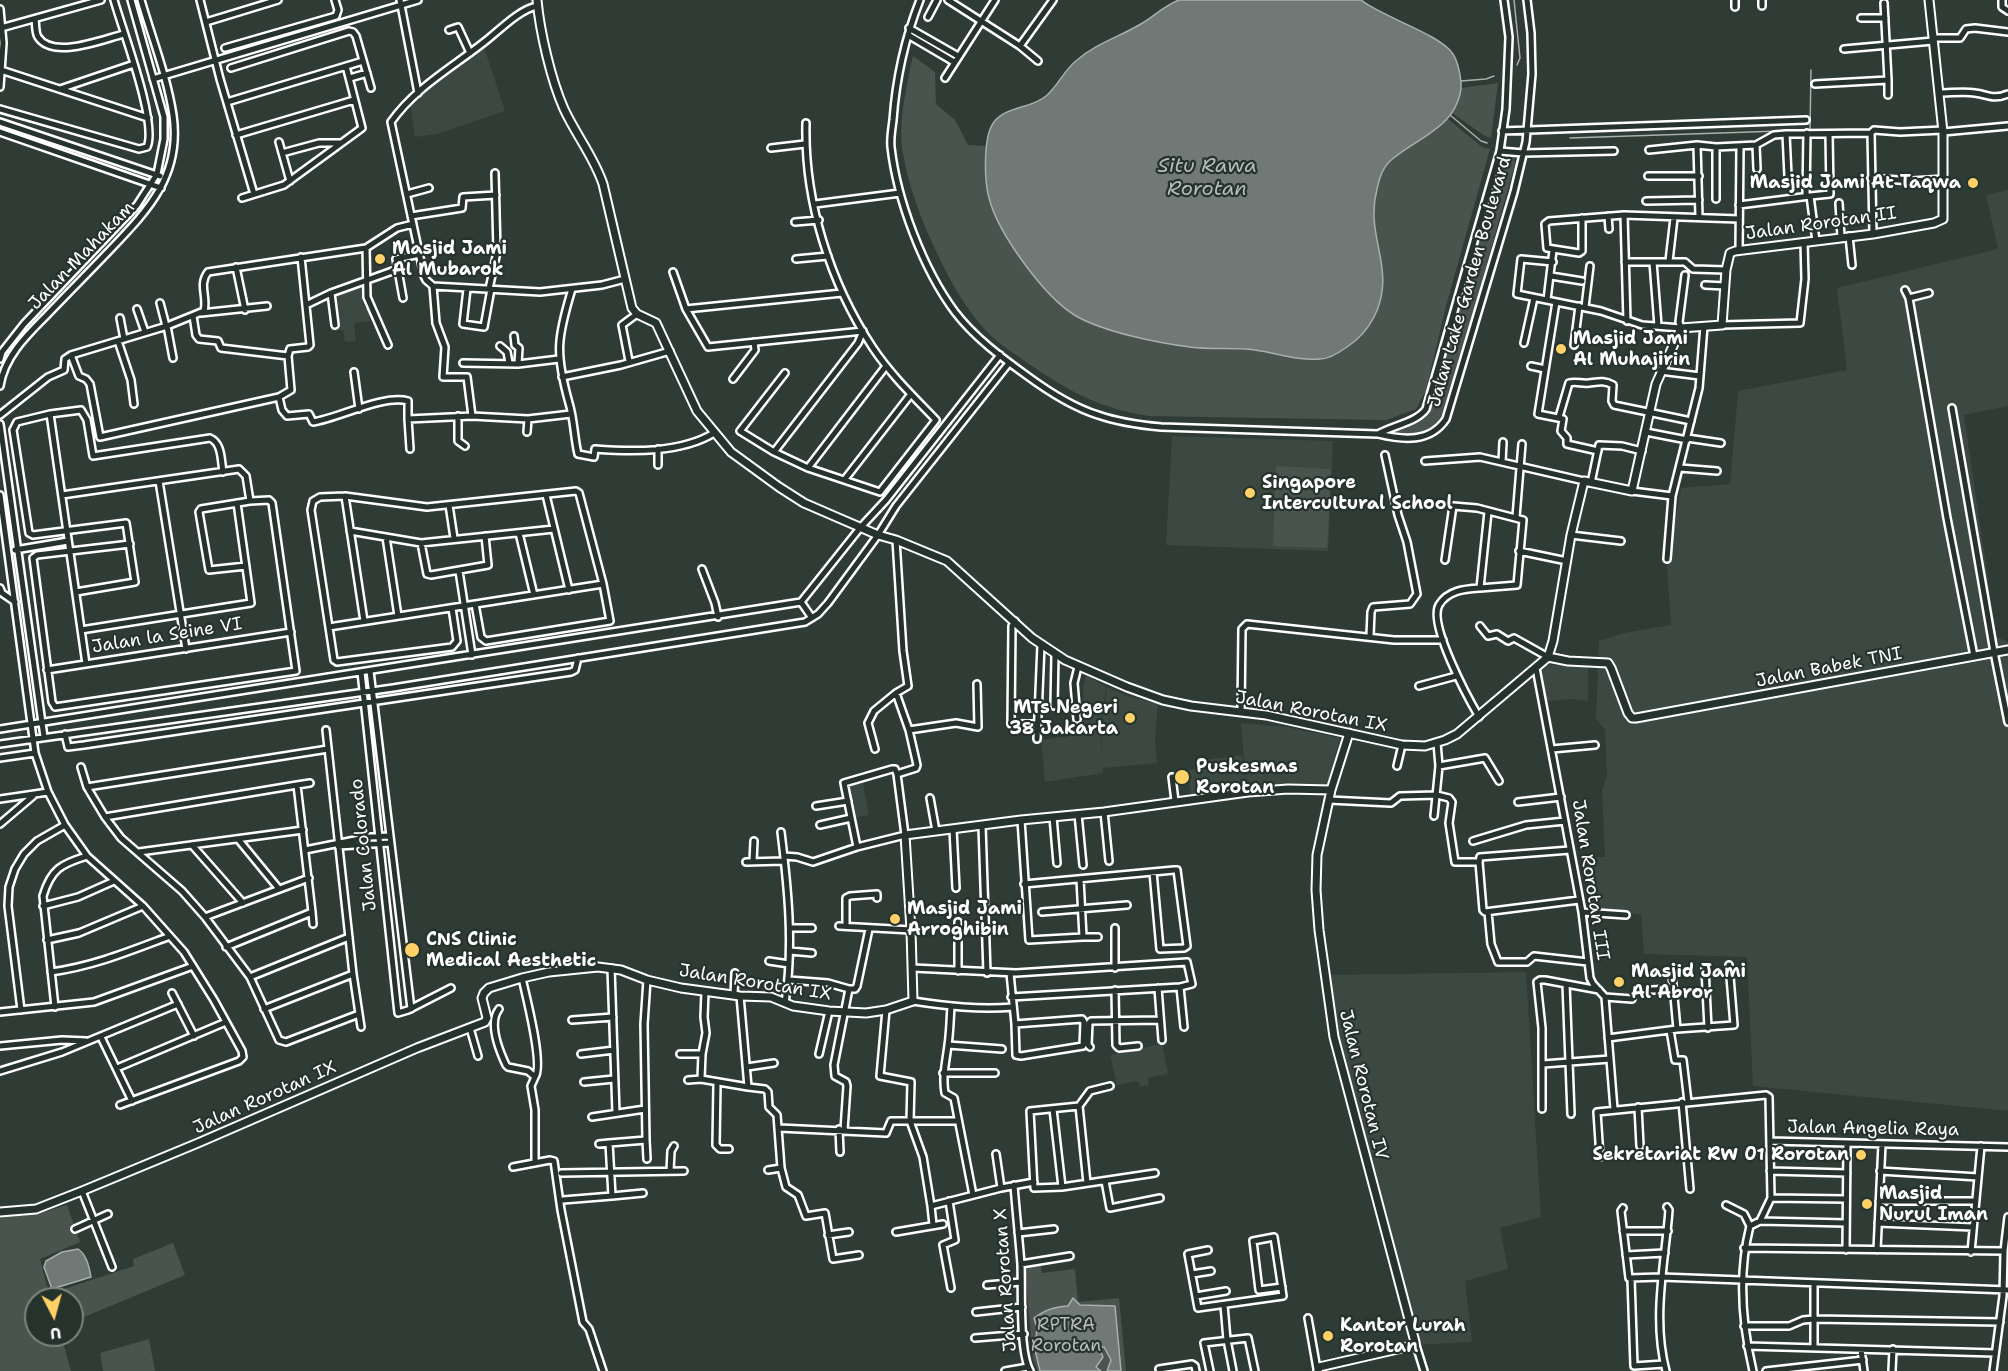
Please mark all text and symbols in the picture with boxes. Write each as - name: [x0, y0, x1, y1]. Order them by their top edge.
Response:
- street label: Jalan Lake Garden Boulevard: [1424, 154, 1516, 410]
- water label: Situ Rawa Rorotan: [1157, 155, 1257, 202]
- place label: Masjid Jami At Taqwa: [1750, 172, 1961, 194]
- marker: Masjid Jami At Taqwa: [1966, 176, 1980, 190]
- street label: Jalan Mahakam: [25, 197, 139, 315]
- street label: Jalan Rorotan II: [1744, 203, 1898, 245]
- place label: Masjid Jami Al Mubarok: [392, 238, 507, 280]
- marker: Masjid Jami Al Mubarok: [373, 252, 387, 266]
- place label: Masjid Jami Al Muhajirin: [1573, 328, 1690, 370]
- marker: Masjid Jami Al Muhajirin: [1554, 342, 1568, 356]
- place label: Singapore Intercultural School: [1262, 472, 1453, 514]
- marker: Singapore Intercultural School: [1243, 486, 1257, 500]
- street label: Jalan la Seine VI: [90, 613, 244, 659]
- street label: Jalan Babek TNI: [1754, 643, 1904, 693]
- street label: Jalan Rorotan IX: [1233, 687, 1389, 737]
- place label: MTs Negeri 38 Jakarta: [1009, 697, 1118, 740]
- marker: MTs Negeri 38 Jakarta: [1123, 711, 1137, 725]
- place label: Puskesmas Rorotan: [1196, 756, 1298, 798]
- marker: Puskesmas Rorotan: [1173, 768, 1191, 786]
- street label: Jalan Colorado: [346, 778, 382, 912]
- street label: Jalan Rorotan III: [1567, 798, 1613, 962]
- place label: Masjid Jami Arroghibin: [907, 898, 1022, 940]
- marker: Masjid Jami Arroghibin: [888, 912, 902, 926]
- place label: CNS Clinic Medical Aesthetic: [426, 929, 596, 972]
- marker: CNS Clinic Medical Aesthetic: [403, 941, 421, 959]
- street label: Jalan Rorotan IX: [677, 960, 833, 1006]
- place label: Masjid Jami Al Abror: [1631, 961, 1746, 1004]
- marker: Masjid Jami Al Abror: [1612, 975, 1626, 989]
- street label: Jalan Rorotan IV: [1334, 1008, 1392, 1162]
- street label: Jalan Rorotan IX: [190, 1057, 340, 1139]
- street label: Jalan Angelia Raya: [1787, 1117, 1959, 1141]
- place label: Sekretariat RW 01 Rorotan: [1592, 1144, 1849, 1166]
- marker: Sekretariat RW 01 Rorotan: [1854, 1148, 1868, 1162]
- place label: Masjid Nurul Iman: [1879, 1183, 1988, 1226]
- marker: Masjid Nurul Iman: [1860, 1197, 1874, 1211]
- street label: Jalan Rorotan X: [990, 1208, 1022, 1352]
- north arrow: [24, 1287, 84, 1347]
- park label: RPTRA Rorotan: [1031, 1314, 1101, 1356]
- place label: Kantor Lurah Rorotan: [1340, 1315, 1466, 1358]
- text: U: [49, 1322, 62, 1344]
- marker: Kantor Lurah Rorotan: [1321, 1329, 1335, 1343]

